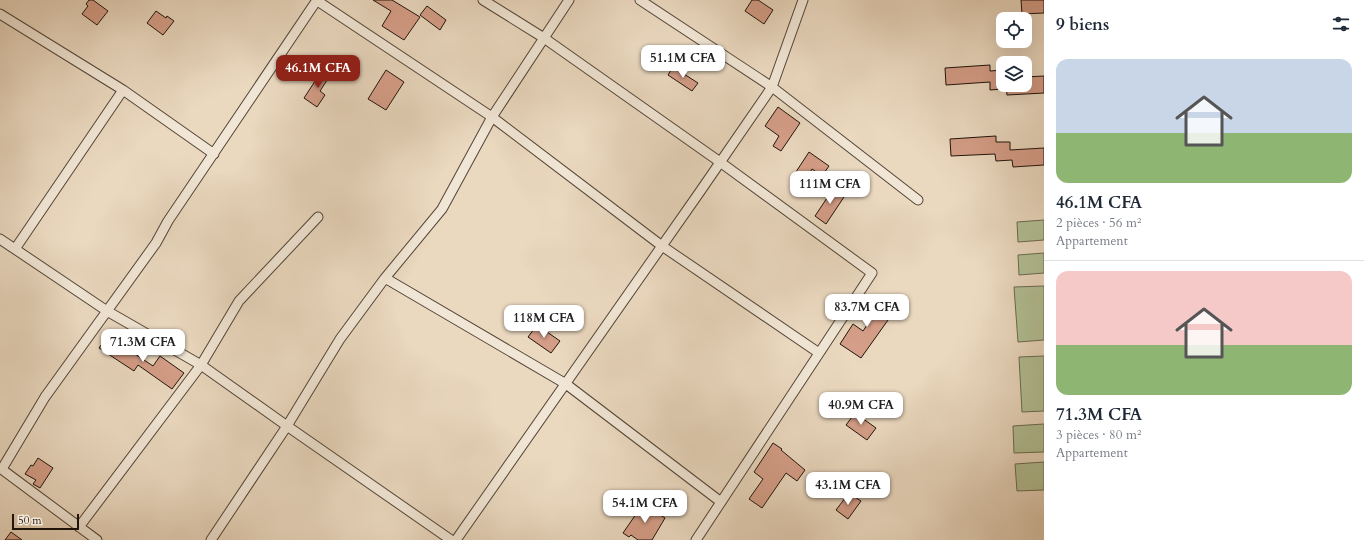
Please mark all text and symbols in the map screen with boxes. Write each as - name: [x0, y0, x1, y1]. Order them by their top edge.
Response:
- map controls: [996, 12, 1032, 92]
- button: locate: [996, 12, 1032, 48]
- text: 9 biens: [1056, 13, 1109, 36]
- icon: filters: [1330, 13, 1352, 35]
- pin: 51.1M CFA: [637, 45, 729, 79]
- text: 51.1M CFA: [650, 49, 716, 67]
- pin: 46.1M CFA: [272, 55, 364, 89]
- button: layers: [996, 56, 1032, 92]
- text: 46.1M CFA: [285, 59, 351, 77]
- icon: home: [1168, 85, 1240, 157]
- pin: 111M CFA: [789, 171, 871, 205]
- text: 111M CFA: [799, 175, 861, 193]
- text: 46.1M CFA: [1056, 191, 1142, 214]
- text: 2 pièces · 56 m²: [1056, 214, 1141, 232]
- text: Appartement: [1056, 232, 1128, 250]
- pin: 83.7M CFA: [821, 294, 913, 328]
- icon: home: [1168, 297, 1240, 369]
- text: 83.7M CFA: [834, 298, 900, 316]
- pin: 118M CFA: [503, 305, 585, 339]
- text: 118M CFA: [513, 309, 575, 327]
- pin: 71.3M CFA: [97, 329, 189, 363]
- text: 71.3M CFA: [110, 333, 176, 351]
- pin: 40.9M CFA: [815, 392, 907, 426]
- text: 40.9M CFA: [828, 396, 894, 414]
- text: 71.3M CFA: [1056, 403, 1142, 426]
- text: 3 pièces · 80 m²: [1056, 426, 1141, 444]
- text: Appartement: [1056, 444, 1128, 462]
- pin: 43.1M CFA: [802, 472, 894, 506]
- text: 43.1M CFA: [815, 476, 881, 494]
- pin: 54.1M CFA: [599, 490, 691, 524]
- text: 54.1M CFA: [612, 494, 678, 512]
- scale bar: [12, 512, 79, 531]
- text: 50 m: [18, 513, 42, 528]

